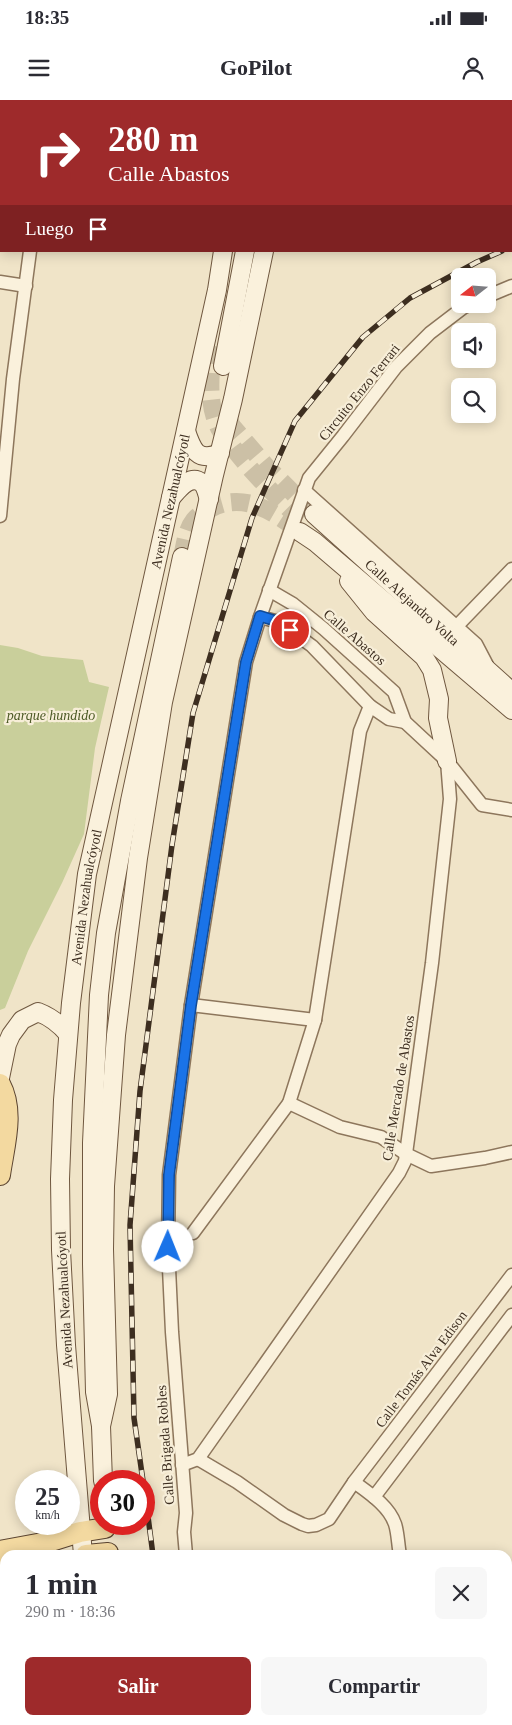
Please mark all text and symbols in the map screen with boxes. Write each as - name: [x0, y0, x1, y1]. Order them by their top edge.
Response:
- text: 18:35: [25, 7, 69, 28]
- icon: menu: [25, 54, 53, 82]
- icon: person: [459, 54, 487, 82]
- text: GoPilot: [220, 55, 292, 80]
- icon: right: [25, 120, 90, 185]
- text: 280 m: [108, 120, 198, 159]
- text: Calle Abastos: [108, 161, 230, 186]
- icon: arrive: [84, 215, 112, 243]
- text: Luego: [25, 218, 74, 239]
- north arrow: [451, 268, 496, 312]
- map controls: [451, 268, 496, 423]
- button: sound: [451, 323, 496, 368]
- street label: Circuito Enzo Ferrari: [316, 341, 403, 444]
- button: search: [451, 378, 496, 423]
- street label: Avenida Nezahualcóyotl: [148, 432, 193, 570]
- street label: Calle Alejandro Volta: [362, 557, 462, 649]
- street label: Calle Abastos: [321, 606, 389, 668]
- pin: [269, 609, 311, 651]
- icon: arrive: [276, 616, 304, 644]
- park label: parque hundido: [6, 708, 95, 723]
- street label: Avenida Nezahualcóyotl: [69, 828, 105, 966]
- street label: Calle Mercado de Abastos: [380, 1014, 417, 1162]
- position arrow: [141, 1220, 193, 1272]
- street label: Avenida Nezahualcóyotl: [53, 1231, 76, 1369]
- street label: Calle Tomás Alva Edison: [373, 1308, 470, 1431]
- street label: Calle Brigada Robles: [154, 1385, 177, 1505]
- speed limit sign: 30: [90, 1470, 155, 1535]
- text: 25: [35, 1483, 60, 1510]
- text: km/h: [35, 1508, 60, 1522]
- text: 1 min: [25, 1567, 98, 1600]
- button: close: [435, 1567, 487, 1619]
- text: 290 m · 18:36: [25, 1603, 115, 1620]
- button: Salir: [25, 1657, 251, 1715]
- button: Compartir: [261, 1657, 487, 1715]

